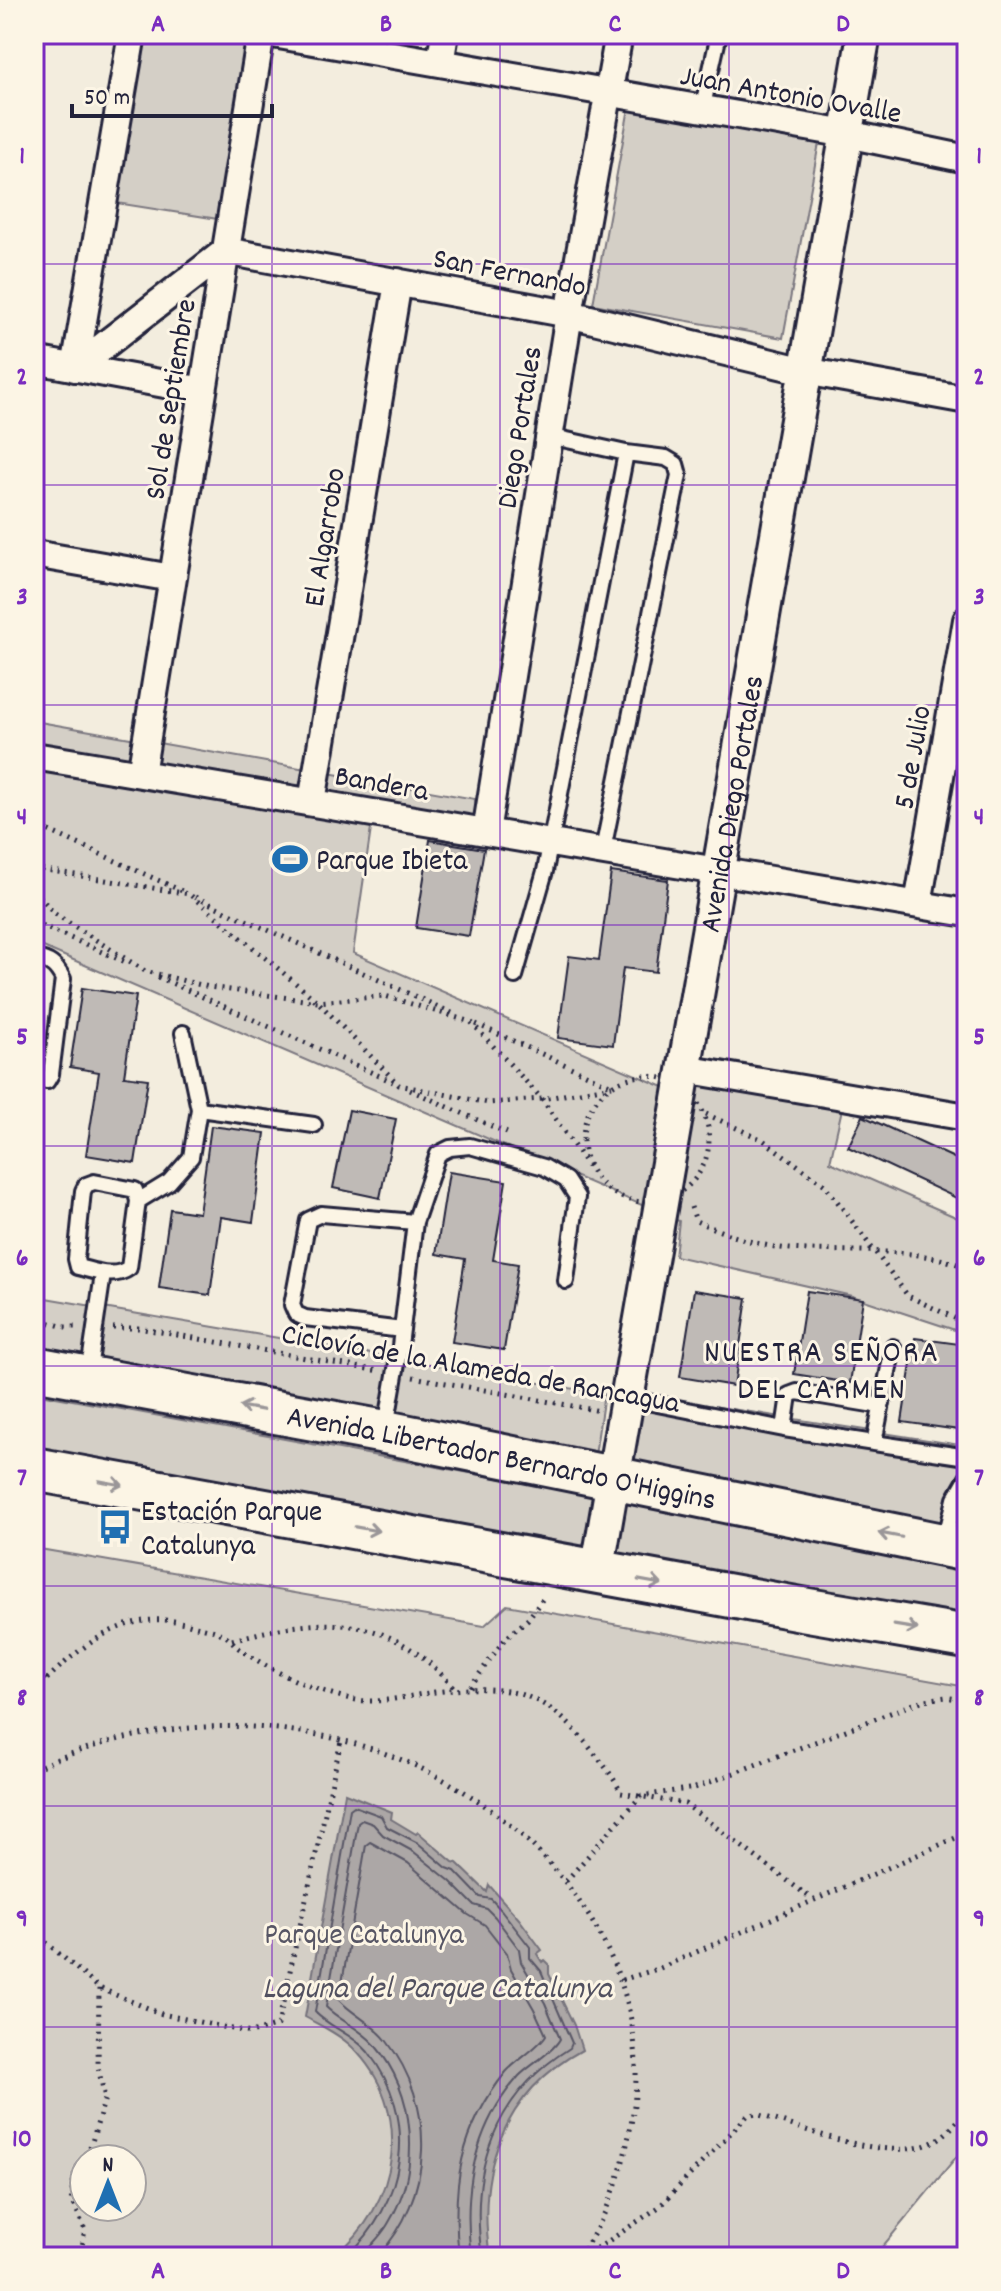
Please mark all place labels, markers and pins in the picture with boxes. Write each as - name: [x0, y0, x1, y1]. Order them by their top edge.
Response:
- sports icon: Parque Ibieta: [271, 840, 309, 878]
- place label: Parque Ibieta: [316, 842, 468, 885]
- place label: Estación Parque Catalunya: [141, 1493, 322, 1570]
- bus stop icon: Estación Parque Catalunya: [96, 1508, 134, 1546]

